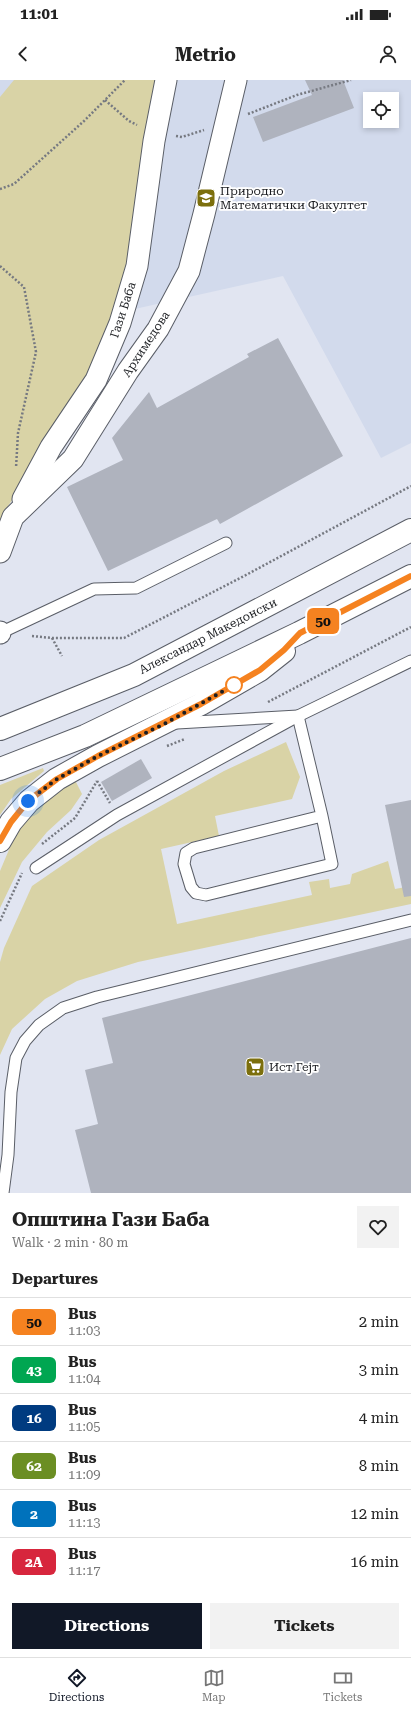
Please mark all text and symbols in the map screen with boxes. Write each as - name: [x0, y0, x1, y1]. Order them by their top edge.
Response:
- text: 11:01: [20, 5, 58, 23]
- icon: back: [12, 43, 34, 65]
- icon: person: [377, 43, 399, 65]
- text: Metrio: [175, 44, 236, 65]
- map controls: [363, 92, 399, 128]
- button: locate: [363, 92, 399, 128]
- place label: Природно Математички Факултет: [220, 184, 367, 212]
- school or university icon: Природно Математички Факултет: [195, 187, 217, 209]
- street label: Гази Баба: [107, 280, 139, 340]
- street label: Архимедова: [120, 308, 173, 380]
- street label: Александар Македонски: [137, 595, 279, 677]
- line badge: 50: [305, 608, 341, 634]
- text: 50: [315, 613, 331, 629]
- unlabelled marker: [225, 676, 243, 694]
- your location: [18, 791, 38, 811]
- supermarket icon: Ист Гејт: [244, 1056, 266, 1078]
- place label: Ист Гејт: [269, 1060, 319, 1074]
- button: heart: [357, 1206, 399, 1248]
- text: Општина Гази Баба: [12, 1208, 209, 1231]
- text: Walk · 2 min · 80 m: [12, 1235, 128, 1250]
- text: Departures: [12, 1270, 98, 1288]
- text: Bus: [68, 1305, 96, 1323]
- text: 2 min: [359, 1313, 399, 1331]
- text: 50: [26, 1314, 42, 1330]
- text: 11:03: [68, 1323, 100, 1338]
- text: Bus: [68, 1353, 96, 1371]
- text: 3 min: [359, 1361, 399, 1379]
- text: 43: [26, 1362, 42, 1378]
- text: 11:04: [68, 1371, 100, 1386]
- text: Bus: [68, 1401, 96, 1419]
- text: 4 min: [359, 1409, 399, 1427]
- text: 16: [26, 1410, 42, 1426]
- text: 11:05: [68, 1419, 100, 1434]
- text: Bus: [68, 1449, 96, 1467]
- text: 8 min: [359, 1457, 399, 1475]
- text: 62: [26, 1458, 42, 1474]
- text: 11:09: [68, 1467, 100, 1482]
- text: Bus: [68, 1497, 96, 1515]
- text: 12 min: [350, 1505, 399, 1523]
- text: 2: [30, 1506, 38, 1522]
- text: 11:13: [68, 1515, 100, 1530]
- text: Bus: [68, 1545, 96, 1563]
- text: 16 min: [350, 1553, 399, 1571]
- text: 2A: [25, 1554, 43, 1570]
- text: 11:17: [68, 1563, 100, 1578]
- button: Directions: [12, 1603, 202, 1649]
- button: Tickets: [210, 1603, 399, 1649]
- tab: Directions: [49, 1667, 104, 1704]
- tab: Map: [202, 1667, 225, 1704]
- tab: Tickets: [323, 1667, 362, 1704]

